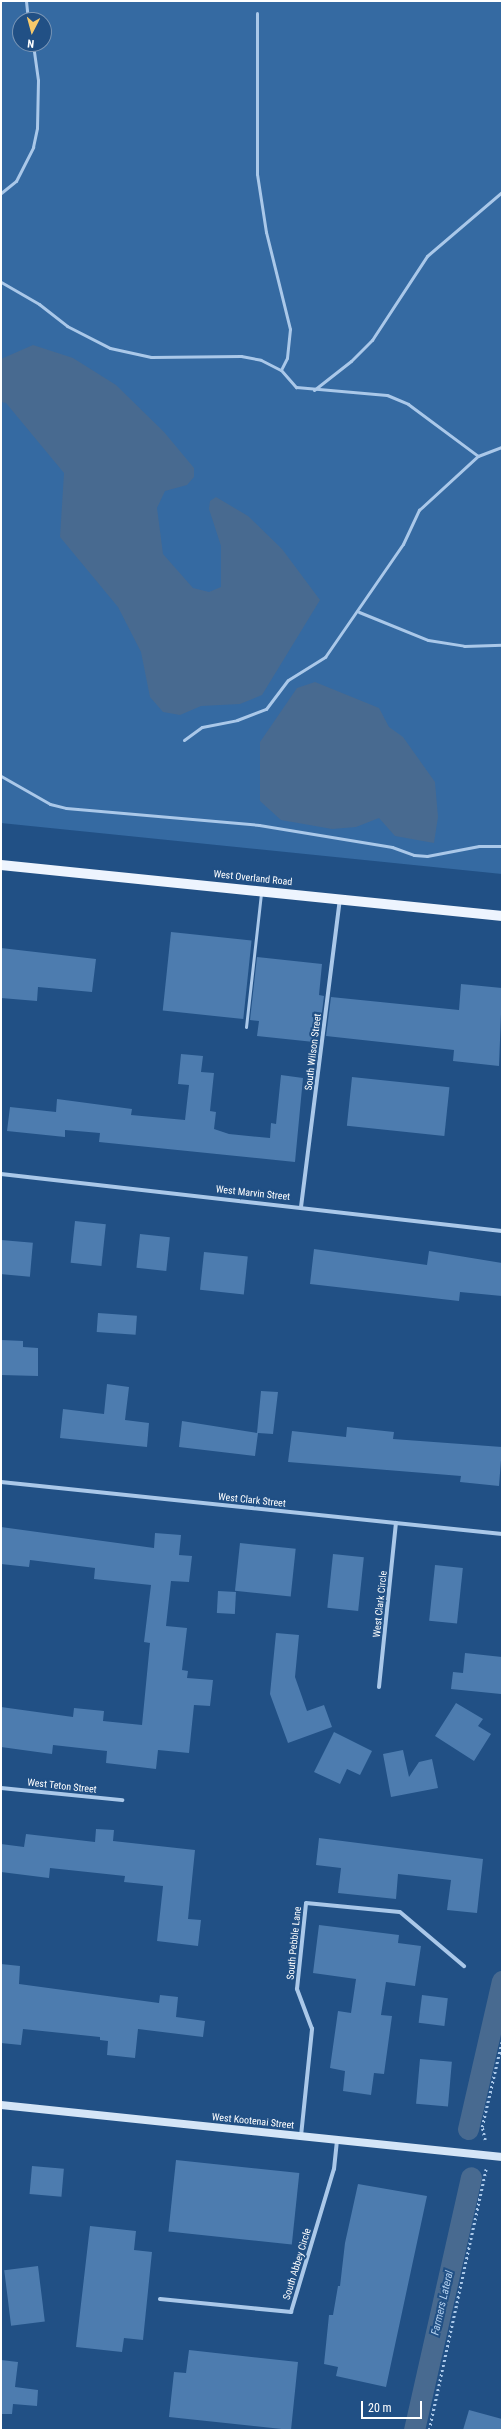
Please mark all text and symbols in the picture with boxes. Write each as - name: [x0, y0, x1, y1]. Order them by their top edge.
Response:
- north arrow: [12, 12, 52, 52]
- text: N: [27, 37, 35, 50]
- street label: West Overland Road: [213, 868, 293, 888]
- street label: South Wilson Street: [302, 1013, 324, 1091]
- street label: West Marvin Street: [215, 1183, 291, 1203]
- street label: West Clark Street: [218, 1490, 286, 1510]
- street label: West Clark Circle: [371, 1570, 389, 1638]
- street label: West Teton Street: [27, 1776, 97, 1796]
- street label: South Pebble Lane: [284, 1906, 304, 1980]
- street label: West Kootenai Street: [211, 2111, 295, 2131]
- street label: South Abbey Circle: [280, 2227, 314, 2301]
- water label: Farmers Lateral: [429, 2269, 457, 2337]
- scale bar: [363, 2393, 424, 2419]
- text: 20 m: [368, 2401, 392, 2415]

